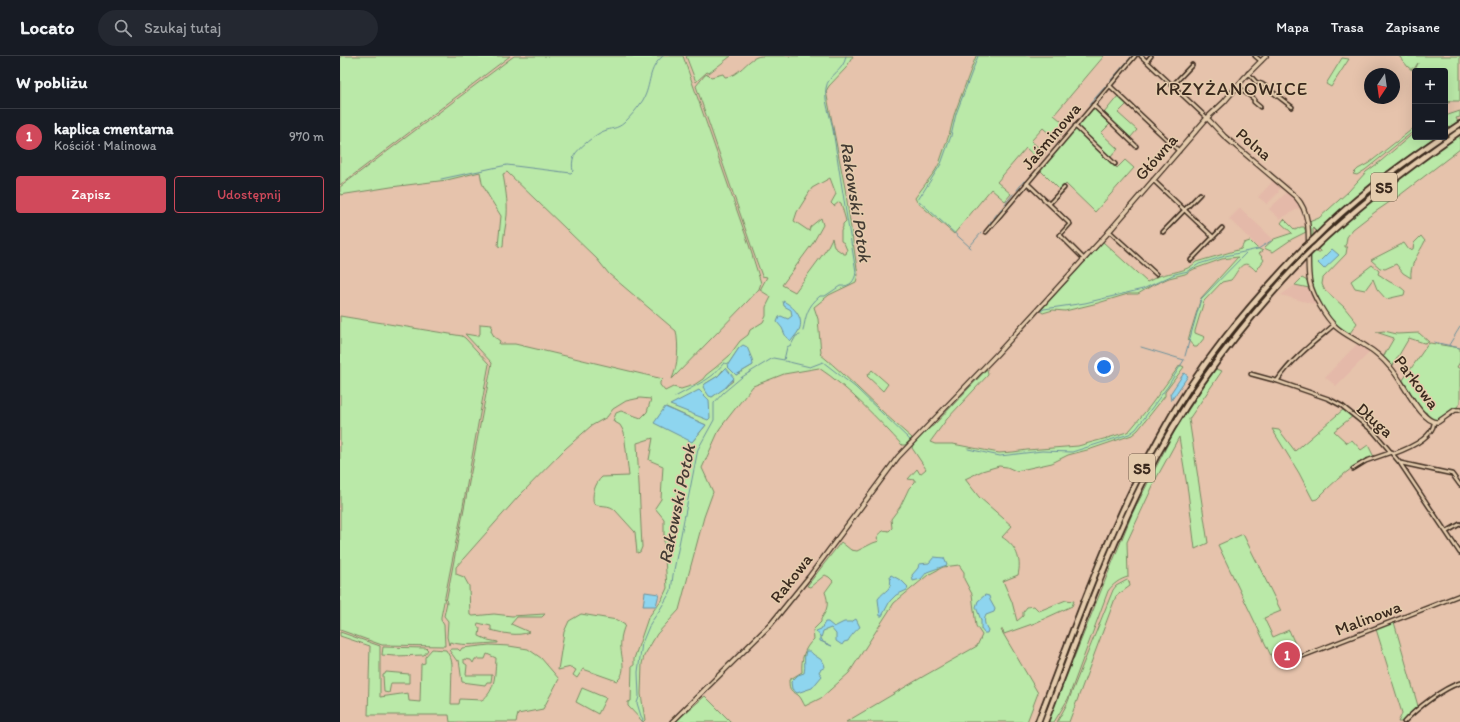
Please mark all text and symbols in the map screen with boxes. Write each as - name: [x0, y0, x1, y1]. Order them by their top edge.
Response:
- search box: [98, 10, 378, 46]
- text: Locato: [20, 16, 74, 39]
- icon: search: [112, 17, 134, 39]
- text: Szukaj tutaj: [144, 19, 221, 37]
- text: Mapa: [1276, 19, 1309, 36]
- text: Trasa: [1331, 19, 1364, 36]
- text: Zapisane: [1386, 19, 1440, 36]
- north arrow: [1364, 68, 1400, 104]
- map controls: [1412, 68, 1448, 140]
- button: +: [1412, 68, 1448, 104]
- text: W pobliżu: [16, 72, 87, 92]
- district label: KRZYŻANOWICE: [1156, 77, 1308, 100]
- street label: Jaśminowa: [1017, 98, 1085, 174]
- button: −: [1412, 104, 1448, 140]
- text: kaplica cmentarna: [54, 120, 174, 138]
- street label: Polna: [1232, 123, 1276, 165]
- text: 1: [26, 129, 32, 144]
- text: 970 m: [289, 129, 324, 144]
- street label: Główna: [1130, 130, 1182, 184]
- text: Kościół · Malinowa: [54, 138, 157, 153]
- water label: Rakowski Potok: [836, 140, 877, 265]
- road number: S5: [1371, 173, 1397, 201]
- button: Zapisz: [16, 176, 166, 213]
- button: Udostępnij: [174, 176, 324, 213]
- street label: Parkowa: [1390, 351, 1444, 413]
- your location: [1094, 357, 1114, 377]
- street label: Długa: [1352, 398, 1398, 442]
- water label: Rakowski Potok: [654, 441, 701, 566]
- road number: S5: [1129, 454, 1155, 482]
- street label: Rakowa: [766, 549, 817, 607]
- street label: Malinowa: [1332, 596, 1404, 640]
- pin: 1: [1274, 640, 1300, 670]

